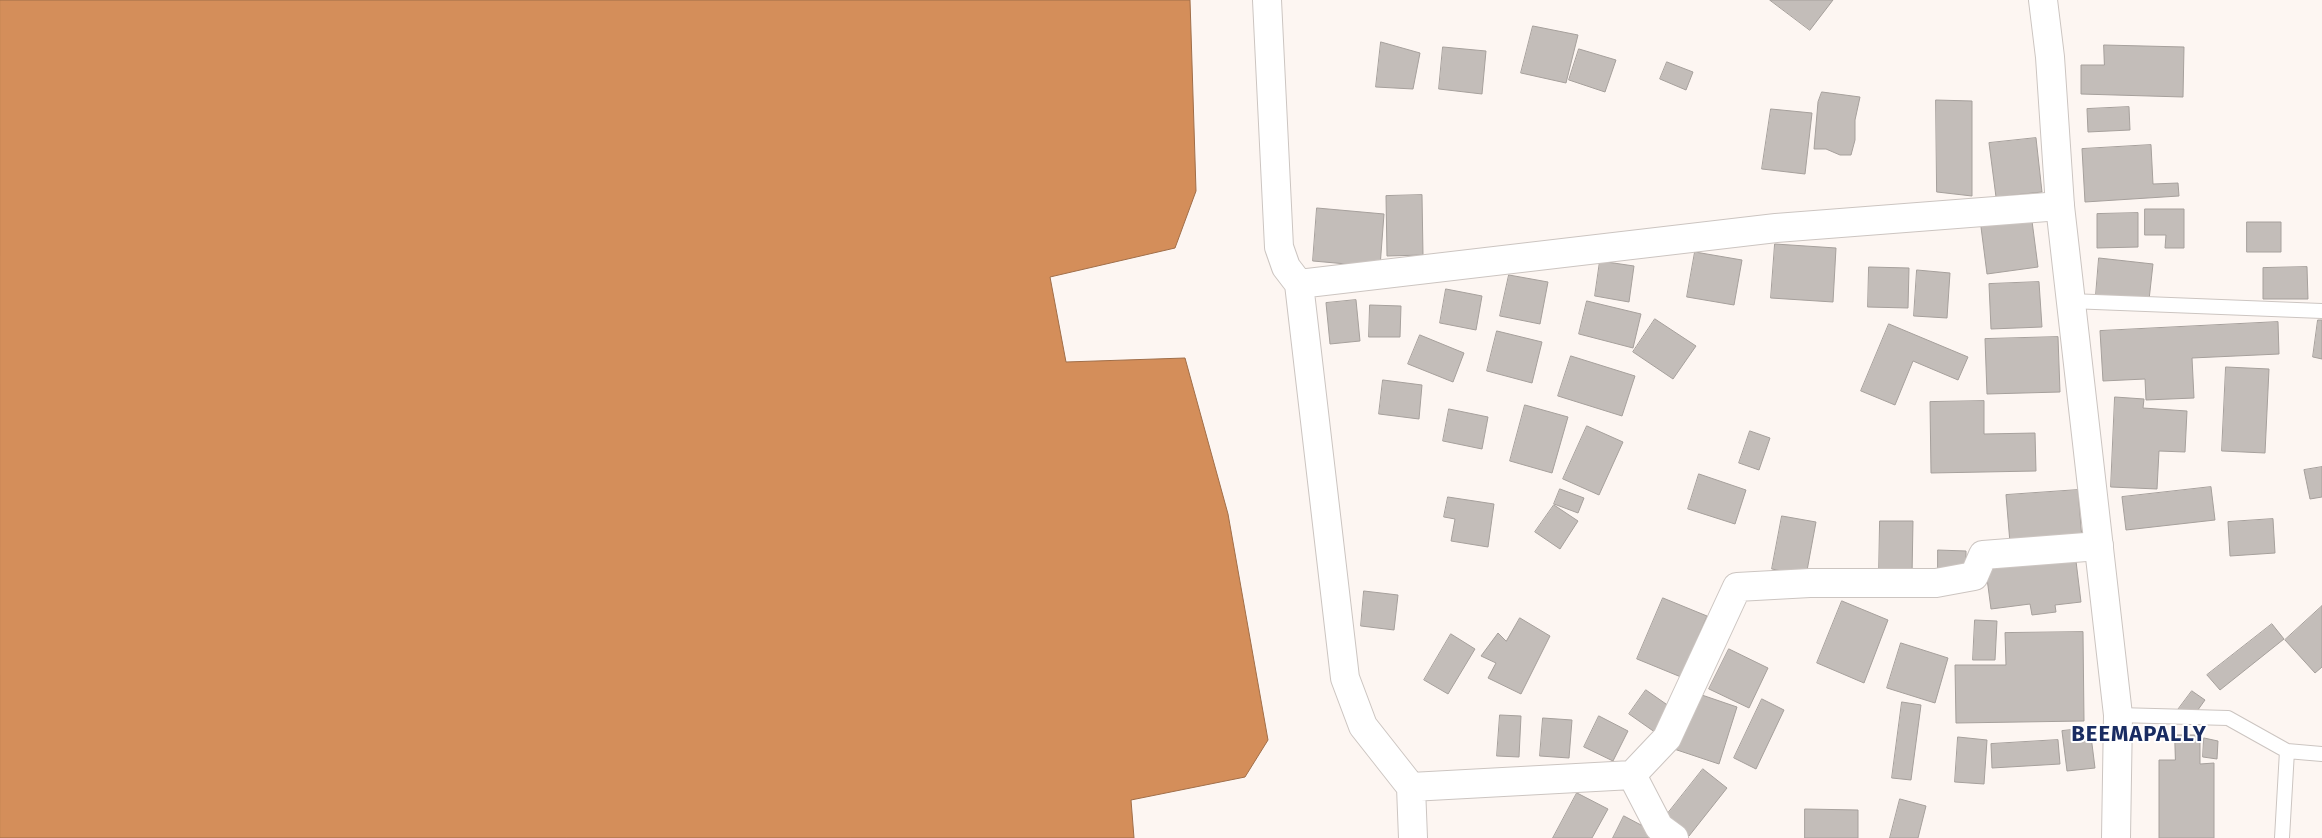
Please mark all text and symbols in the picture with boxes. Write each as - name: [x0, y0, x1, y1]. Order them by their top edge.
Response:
- district label: BEEMAPALLY: [2070, 722, 2208, 748]

